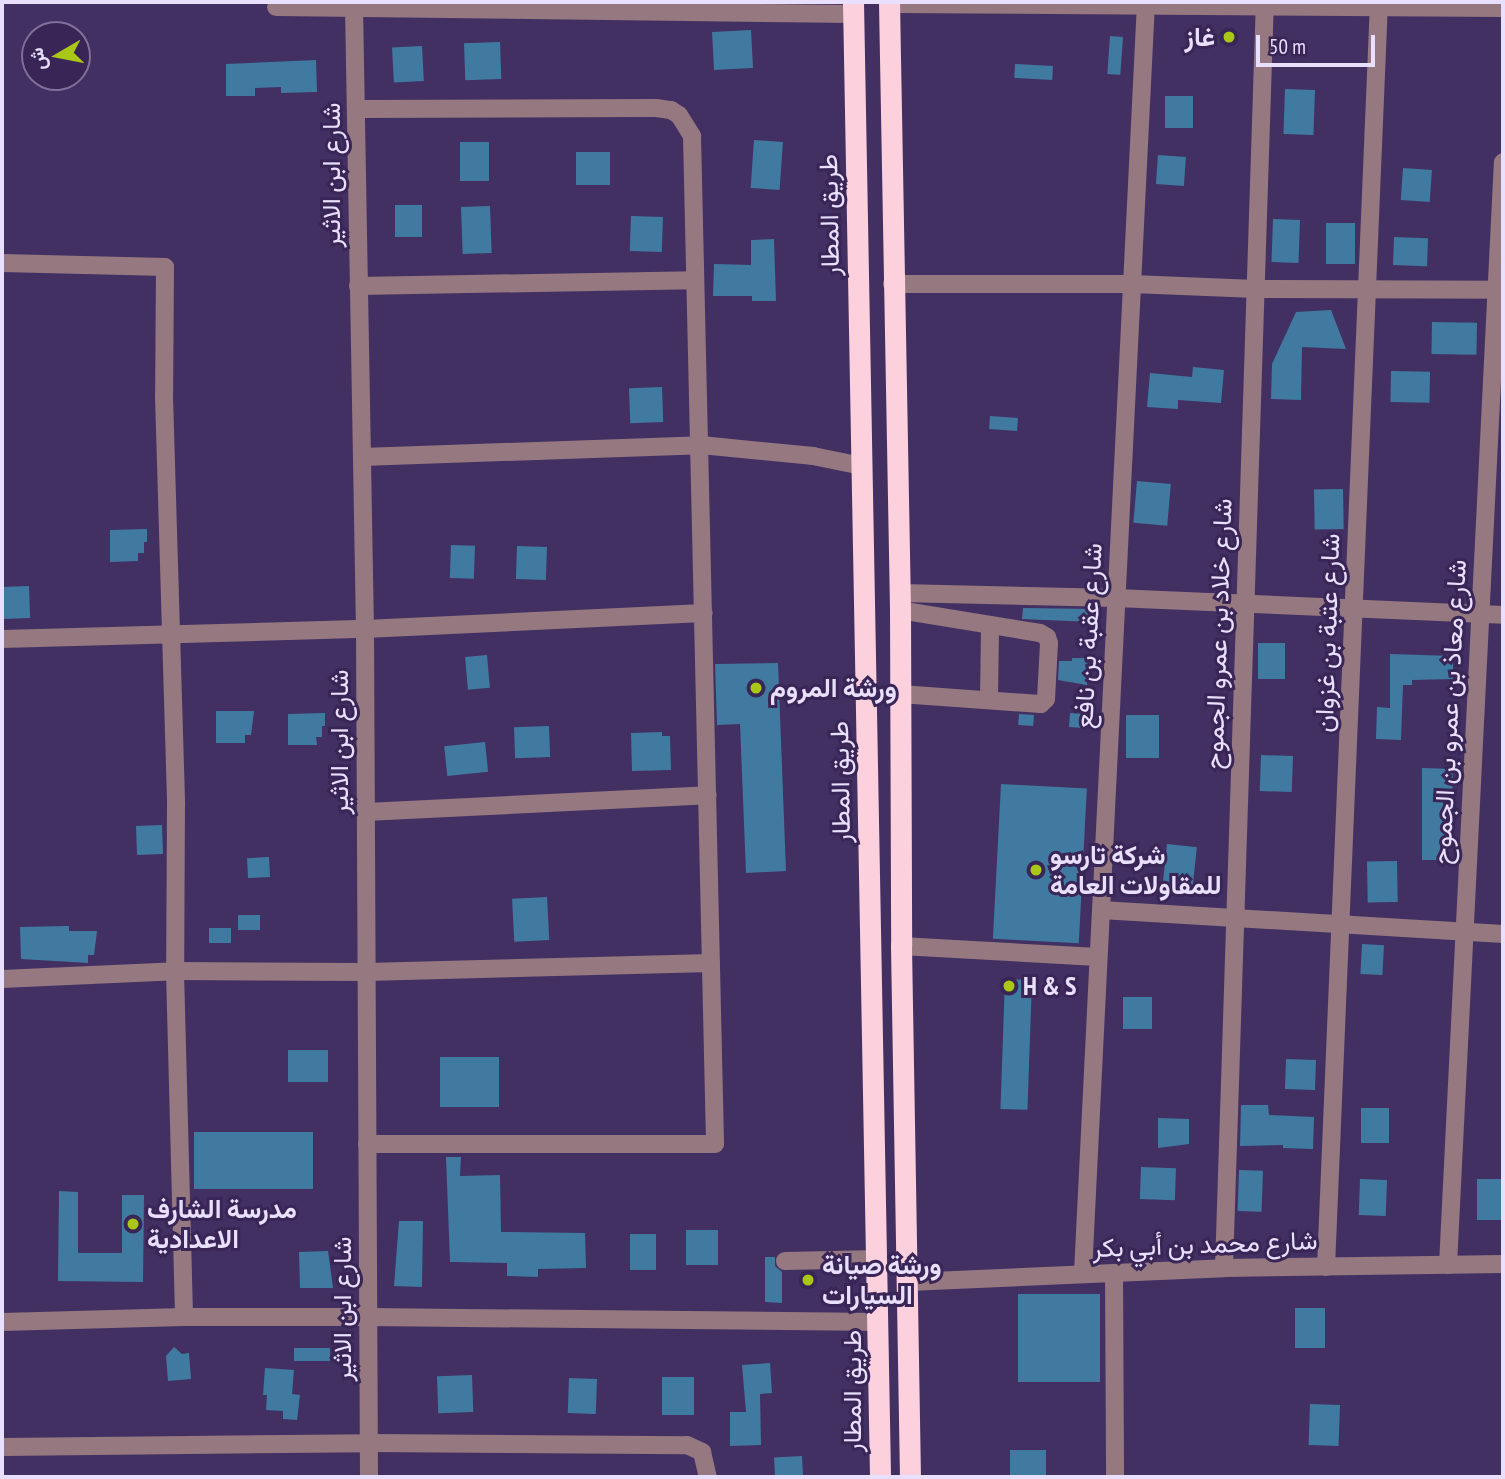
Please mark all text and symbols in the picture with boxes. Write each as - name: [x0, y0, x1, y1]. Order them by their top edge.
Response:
- north arrow: [21, 21, 91, 91]
- place label: غاز: [1185, 21, 1215, 53]
- scale bar: [1260, 21, 1379, 65]
- marker: غاز: [1221, 29, 1237, 45]
- text: 50 m: [1269, 33, 1306, 60]
- text: ش: [23, 46, 51, 73]
- street label: شارع ابن الاثير: [315, 103, 347, 247]
- street label: طريق المطار: [812, 154, 846, 276]
- street label: شارع خلاد بن عمرو الجموح: [1198, 498, 1238, 770]
- street label: شارع عتبة بن غزوان: [1308, 533, 1346, 733]
- street label: شارع عقبة بن نافع: [1068, 542, 1108, 730]
- street label: شارع معاذ بن عمرو بن الجموح: [1425, 559, 1473, 865]
- street label: شارع ابن الاثير: [323, 670, 355, 814]
- place label: ورشة المروم: [770, 672, 897, 704]
- marker: ورشة المروم: [748, 680, 764, 696]
- street label: طريق المطار: [823, 721, 857, 843]
- place label: شركة تارسو للمقاولات العامة: [1050, 839, 1222, 900]
- marker: شركة تارسو للمقاولات العامة: [1028, 862, 1044, 878]
- place label: H & S: [1023, 970, 1076, 1002]
- marker: H & S: [1001, 978, 1017, 994]
- place label: مدرسة الشارف الاعدادية: [147, 1193, 297, 1254]
- marker: مدرسة الشارف الاعدادية: [125, 1216, 141, 1232]
- street label: شارع محمد بن أبي بكر: [1092, 1224, 1318, 1264]
- street label: شارع ابن الاثير: [326, 1237, 358, 1381]
- place label: ورشة صيانة السيارات: [822, 1249, 941, 1310]
- marker: ورشة صيانة السيارات: [800, 1272, 816, 1288]
- street label: طريق المطار: [836, 1330, 868, 1452]

